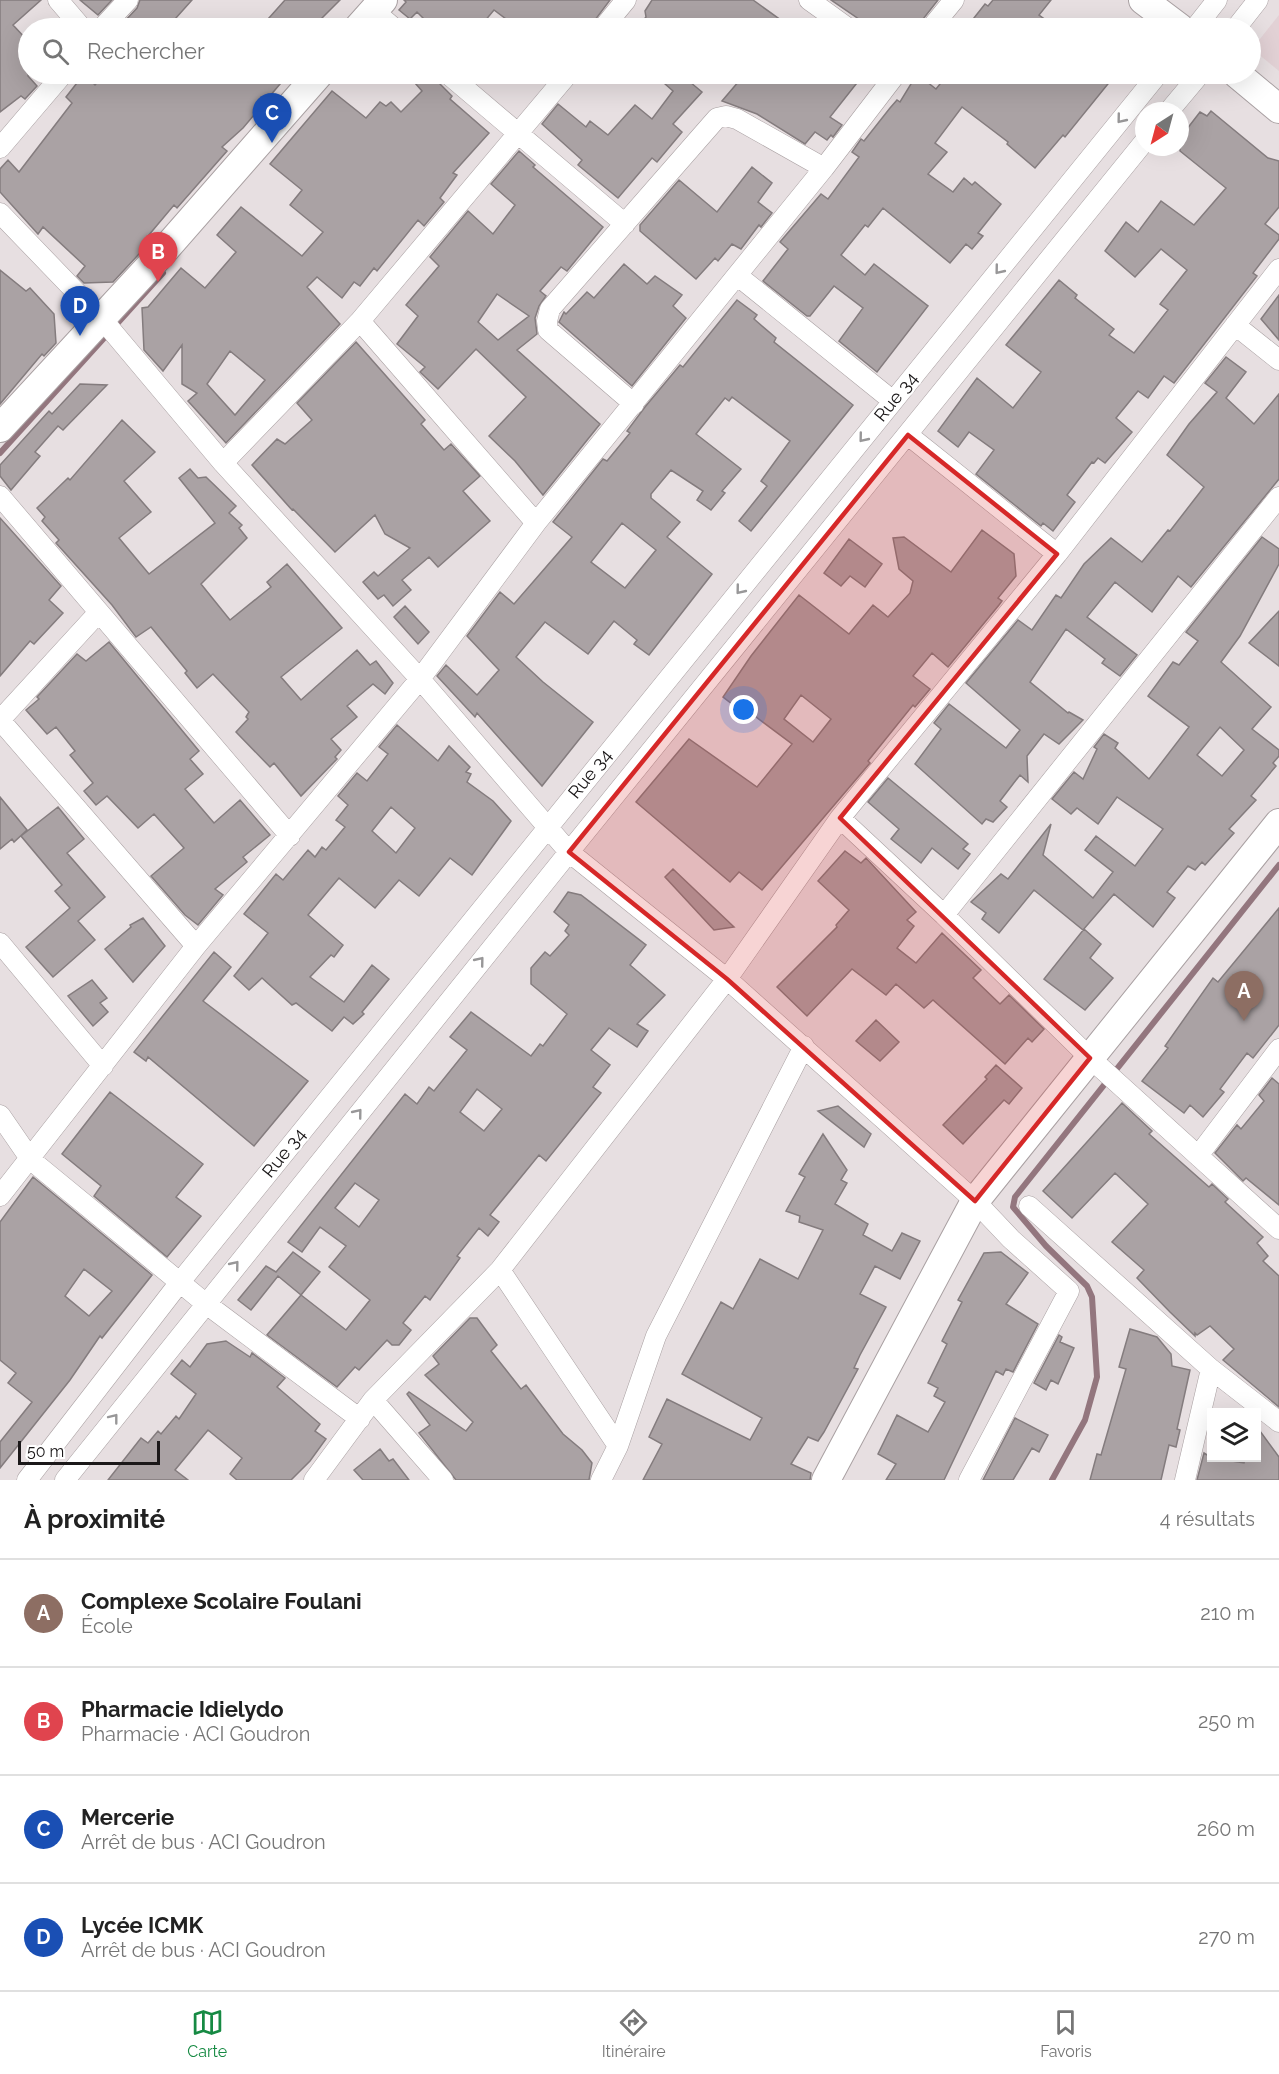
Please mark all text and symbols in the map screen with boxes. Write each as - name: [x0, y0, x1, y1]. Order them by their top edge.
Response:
- search box: [18, 18, 1261, 84]
- icon: search: [39, 35, 72, 68]
- text: Rechercher: [87, 38, 205, 64]
- pin: C: [252, 94, 292, 143]
- north arrow: [1135, 102, 1189, 156]
- one-way arrow: [1118, 112, 1129, 123]
- pin: B: [138, 232, 178, 282]
- one-way arrow: [995, 263, 1006, 274]
- pin: D: [60, 286, 100, 336]
- street label: Rue 34: [870, 368, 922, 425]
- one-way arrow: [859, 432, 870, 443]
- one-way arrow: [737, 583, 748, 594]
- your location: [729, 695, 758, 724]
- street label: Rue 34: [564, 745, 616, 802]
- one-way arrow: [473, 957, 484, 968]
- pin: A: [1224, 972, 1264, 1021]
- one-way arrow: [350, 1109, 361, 1120]
- street label: Rue 34: [258, 1124, 310, 1181]
- one-way arrow: [228, 1261, 239, 1272]
- map controls: [1207, 1408, 1261, 1462]
- button: layers: [1207, 1408, 1261, 1462]
- one-way arrow: [107, 1413, 118, 1424]
- scale bar: [18, 1438, 160, 1466]
- text: 50 m: [27, 1442, 64, 1461]
- text: À proximité: [24, 1504, 165, 1534]
- text: 4 résultats: [1160, 1507, 1255, 1531]
- text: Complexe Scolaire Foulani: [81, 1588, 362, 1614]
- text: A: [37, 1601, 50, 1625]
- text: 210 m: [1200, 1601, 1255, 1625]
- text: École: [81, 1614, 133, 1638]
- text: Pharmacie Idielydo: [81, 1696, 284, 1722]
- text: B: [37, 1709, 50, 1733]
- text: 250 m: [1198, 1709, 1255, 1733]
- text: Pharmacie · ACI Goudron: [81, 1722, 310, 1746]
- text: Mercerie: [81, 1804, 174, 1830]
- text: C: [37, 1817, 50, 1841]
- text: 260 m: [1197, 1817, 1255, 1841]
- text: Arrêt de bus · ACI Goudron: [81, 1830, 326, 1854]
- text: Lycée ICMK: [81, 1912, 203, 1938]
- text: D: [36, 1925, 51, 1949]
- text: 270 m: [1198, 1925, 1255, 1949]
- text: Arrêt de bus · ACI Goudron: [81, 1938, 326, 1962]
- tab: Carte: [187, 2006, 227, 2061]
- tab: Itinéraire: [602, 2006, 666, 2061]
- tab: Favoris: [1040, 2006, 1092, 2061]

